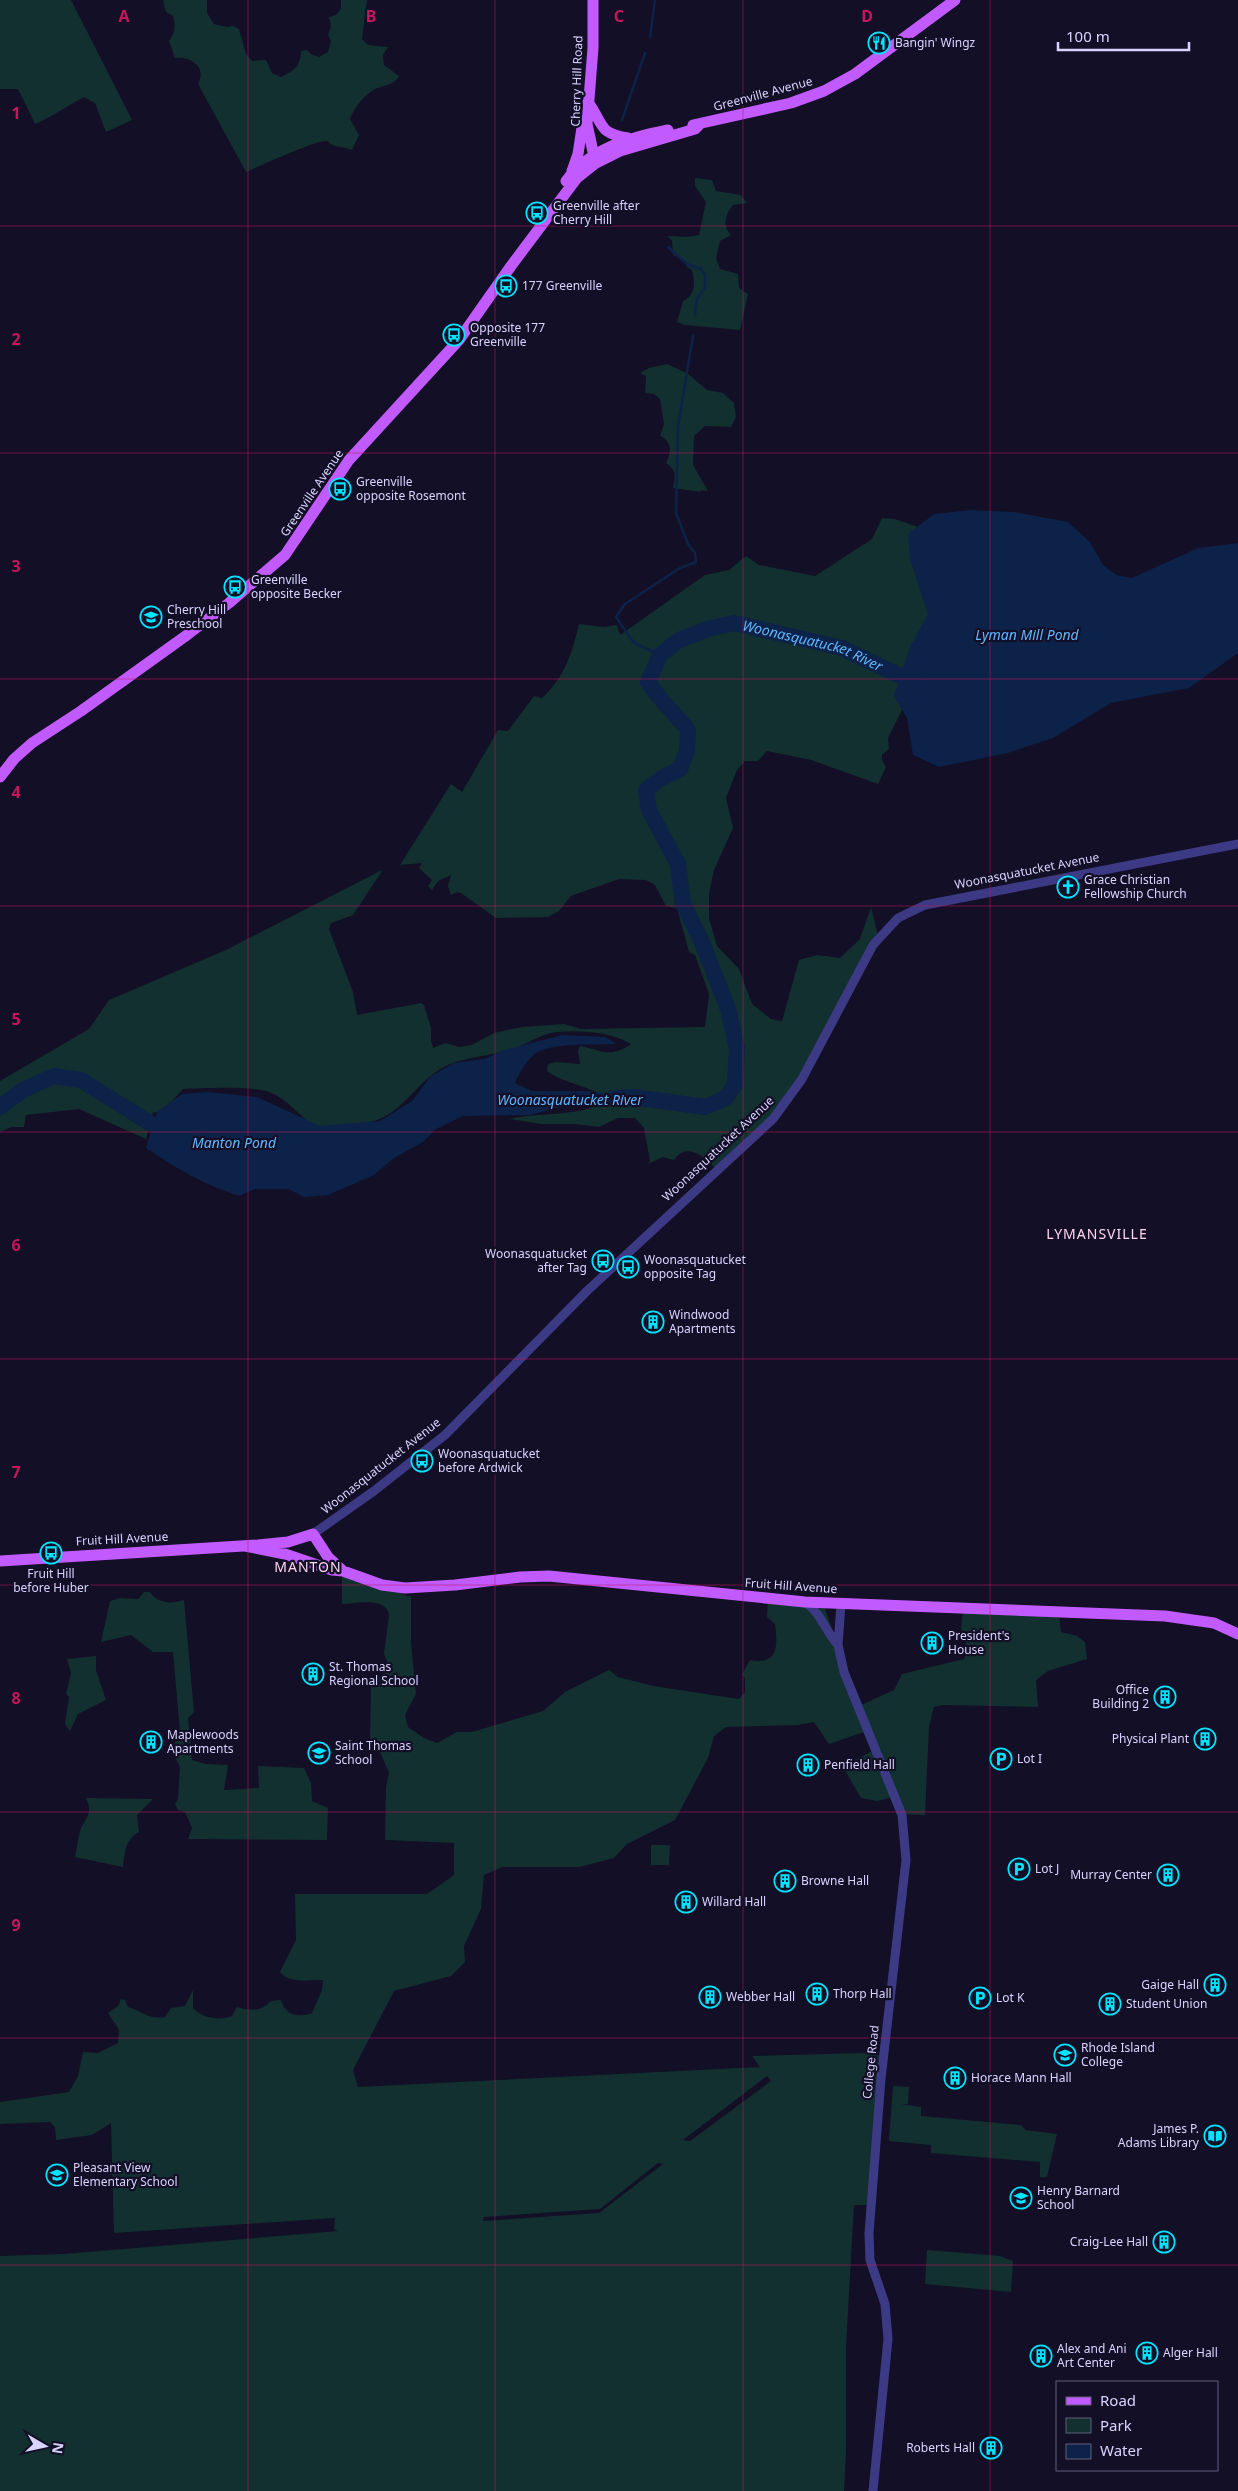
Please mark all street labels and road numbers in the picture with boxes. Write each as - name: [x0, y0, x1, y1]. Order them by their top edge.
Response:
- street label: Cherry Hill Road: [566, 35, 587, 127]
- street label: Greenville Avenue: [711, 72, 814, 115]
- street label: Greenville Avenue: [276, 446, 347, 540]
- street label: Woonasquatucket Avenue: [953, 848, 1101, 893]
- street label: Woonasquatucket Avenue: [658, 1092, 777, 1205]
- street label: Woonasquatucket Avenue: [317, 1413, 444, 1518]
- street label: Fruit Hill Avenue: [75, 1528, 169, 1549]
- street label: Fruit Hill Avenue: [744, 1574, 838, 1597]
- street label: College Road: [858, 2024, 883, 2100]

